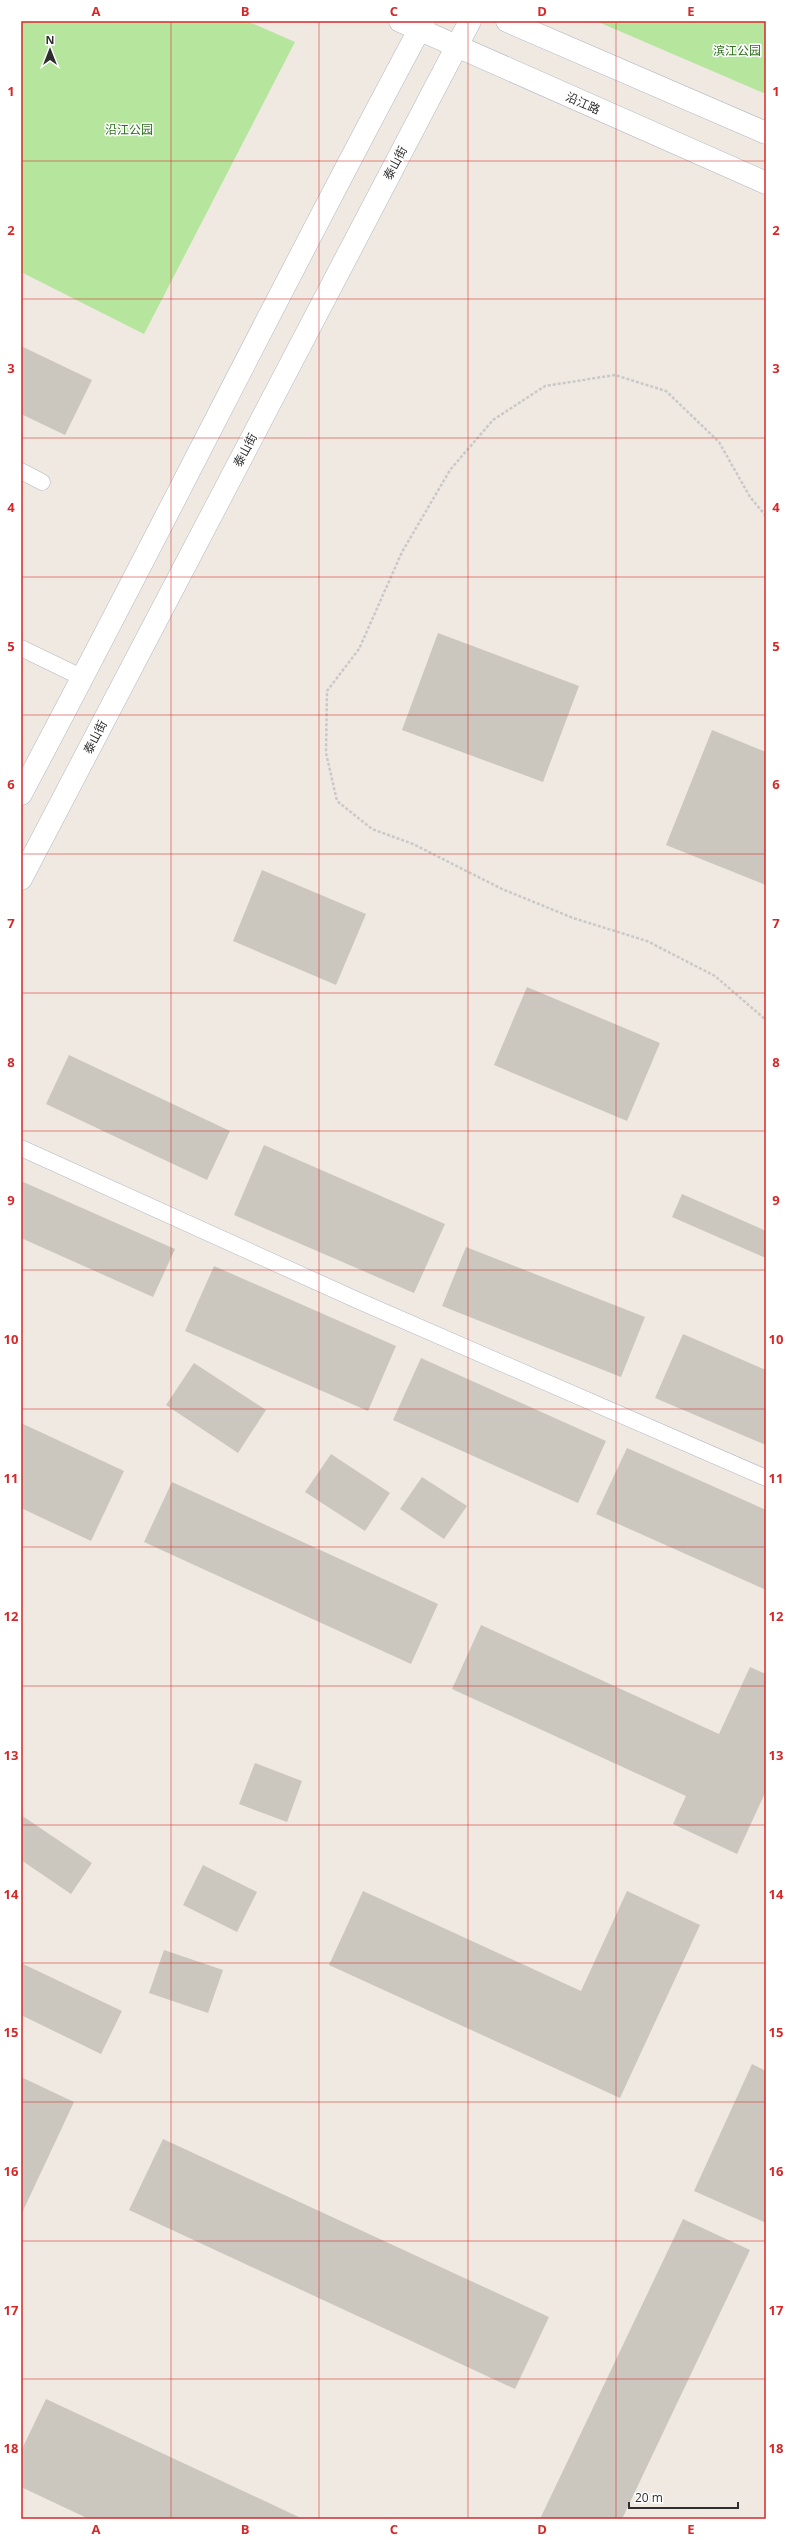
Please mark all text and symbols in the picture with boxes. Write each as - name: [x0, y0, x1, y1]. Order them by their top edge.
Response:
- text: A: [92, 2, 101, 20]
- text: B: [241, 2, 250, 20]
- text: C: [390, 2, 398, 20]
- text: D: [537, 2, 547, 20]
- text: E: [687, 2, 695, 20]
- north arrow: [30, 30, 70, 70]
- text: N: [46, 32, 54, 47]
- park label: 滨江公园: [713, 42, 761, 59]
- text: 1: [7, 82, 15, 100]
- text: 1: [772, 82, 780, 100]
- street label: 沿江路: [563, 88, 603, 118]
- park label: 沿江公园: [105, 121, 153, 138]
- street label: 泰山街: [379, 143, 411, 183]
- text: 2: [7, 221, 15, 239]
- text: 2: [772, 221, 780, 239]
- text: 3: [7, 359, 15, 377]
- text: 3: [772, 359, 780, 377]
- street label: 泰山街: [229, 430, 261, 470]
- text: 4: [7, 498, 15, 516]
- text: 4: [772, 498, 780, 516]
- text: 5: [7, 637, 15, 655]
- text: 5: [772, 637, 780, 655]
- street label: 泰山街: [79, 717, 111, 757]
- text: 6: [7, 775, 15, 793]
- text: 6: [772, 775, 780, 793]
- text: 7: [7, 914, 15, 932]
- text: 7: [772, 914, 780, 932]
- text: 8: [7, 1053, 15, 1071]
- text: 8: [772, 1053, 780, 1071]
- text: 9: [7, 1191, 15, 1209]
- text: 9: [772, 1191, 780, 1209]
- text: 10: [4, 1330, 18, 1348]
- text: 10: [769, 1330, 783, 1348]
- text: 11: [4, 1469, 18, 1487]
- text: 11: [769, 1469, 783, 1487]
- text: 12: [4, 1607, 19, 1625]
- text: 12: [769, 1607, 784, 1625]
- text: 13: [4, 1746, 18, 1764]
- text: 13: [769, 1746, 783, 1764]
- text: 14: [4, 1885, 19, 1903]
- text: 14: [769, 1885, 784, 1903]
- text: 15: [4, 2023, 18, 2041]
- text: 15: [769, 2023, 783, 2041]
- text: 16: [4, 2162, 19, 2180]
- text: 16: [769, 2162, 784, 2180]
- text: 17: [4, 2301, 19, 2319]
- text: 17: [769, 2301, 784, 2319]
- text: 18: [4, 2439, 18, 2457]
- text: 18: [769, 2439, 783, 2457]
- scale bar: [629, 2484, 738, 2510]
- text: 20 m: [635, 2489, 663, 2506]
- text: A: [92, 2520, 101, 2538]
- text: B: [241, 2520, 250, 2538]
- text: C: [390, 2520, 398, 2538]
- text: D: [537, 2520, 547, 2538]
- text: E: [687, 2520, 695, 2538]

